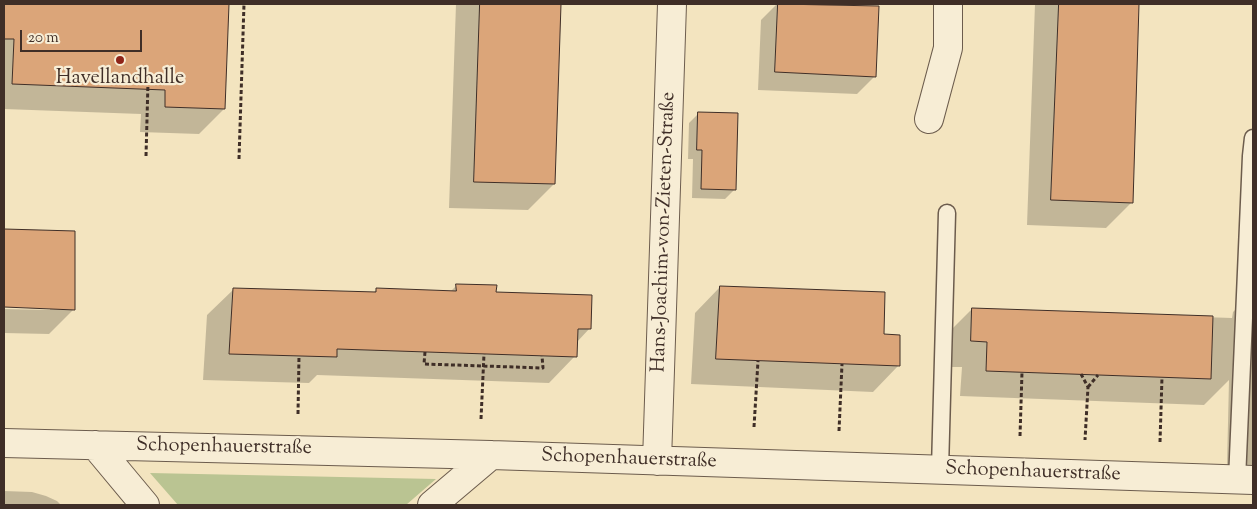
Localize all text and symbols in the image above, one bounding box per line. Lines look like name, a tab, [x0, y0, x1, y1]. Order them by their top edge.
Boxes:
scale bar	[22, 20, 145, 52]
text: 20 m	[28, 28, 59, 49]
marker: Havellandhalle	[114, 54, 126, 66]
place label: Havellandhalle	[56, 68, 184, 92]
street label: Hans-Joachim-von-Zieten-Straße	[648, 91, 682, 373]
street label: Schopenhauerstraße	[136, 434, 312, 462]
street label: Schopenhauerstraße	[541, 445, 717, 475]
street label: Schopenhauerstraße	[945, 458, 1121, 488]

